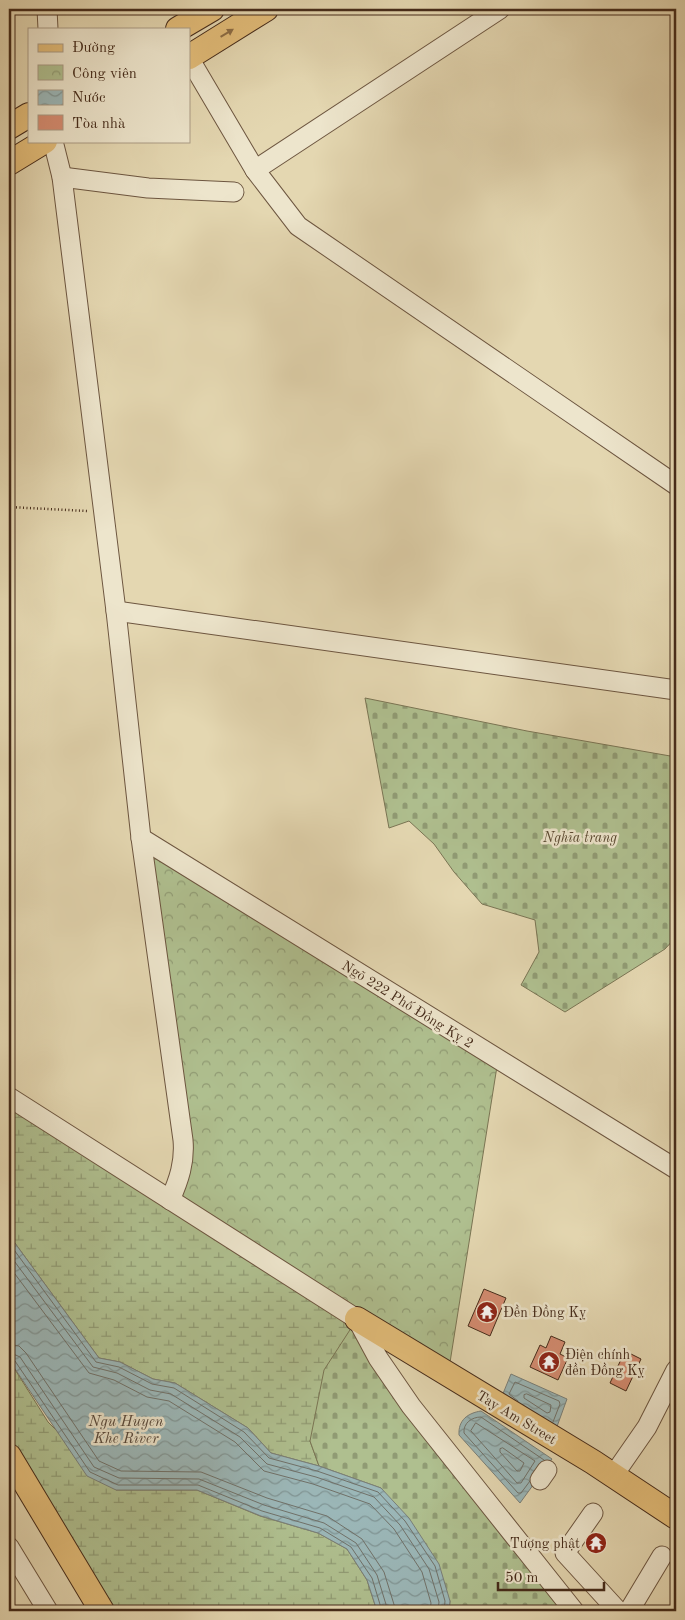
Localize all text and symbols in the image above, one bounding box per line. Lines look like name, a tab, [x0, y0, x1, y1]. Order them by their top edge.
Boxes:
legend	[28, 28, 190, 142]
one-way arrow	[221, 28, 234, 38]
text: Đường	[72, 41, 115, 56]
text: Công viên	[72, 67, 137, 82]
text: Nước	[72, 91, 106, 106]
text: Tòa nhà	[72, 117, 126, 132]
park label: Nghĩa trang	[542, 831, 617, 846]
street label: Ngõ 222 Phố Đồng Kỵ 2	[339, 957, 477, 1051]
temple icon: Đền Đồng Kỵ	[475, 1300, 499, 1324]
place label: Đền Đồng Kỵ	[503, 1304, 587, 1320]
place label: Điện chính đền Đồng Kỵ	[565, 1348, 646, 1378]
temple icon: Điện chính đền Đồng Kỵ	[537, 1350, 561, 1374]
street label: Tay Am Street	[474, 1389, 559, 1447]
water label: Ngu Huyen Khe River	[88, 1415, 164, 1447]
temple icon: Tượng phật	[584, 1531, 608, 1555]
place label: Tượng phật	[510, 1537, 580, 1551]
scale bar	[498, 1560, 604, 1592]
text: 50 m	[505, 1571, 539, 1586]

